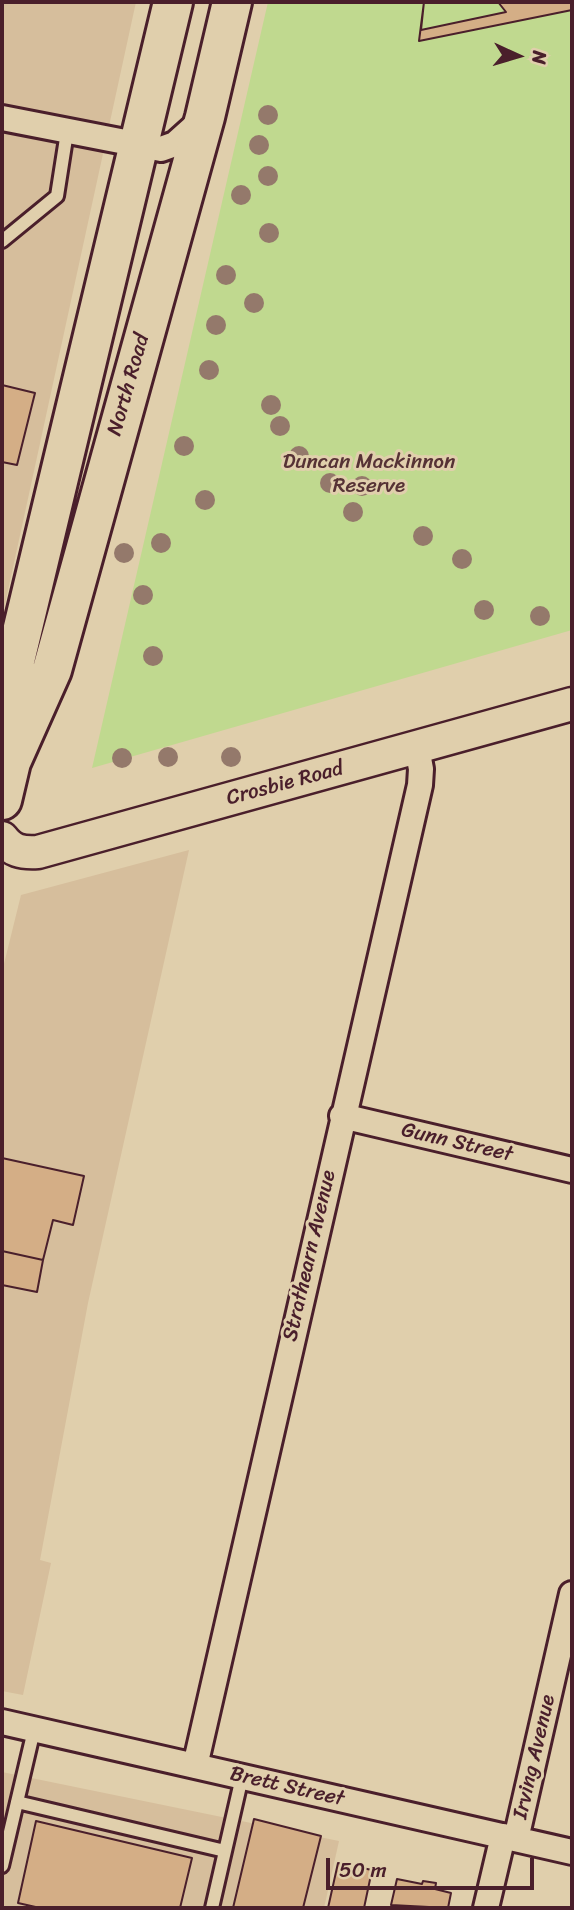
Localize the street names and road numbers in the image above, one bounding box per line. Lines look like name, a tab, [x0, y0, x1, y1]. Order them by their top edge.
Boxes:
street label: North Road	[102, 331, 156, 439]
street label: Crosbie Road	[224, 756, 346, 812]
street label: Gunn Street	[399, 1118, 515, 1168]
street label: Strathearn Avenue	[278, 1168, 342, 1344]
street label: Irving Avenue	[508, 1692, 562, 1822]
street label: Brett Street	[227, 1762, 347, 1812]

